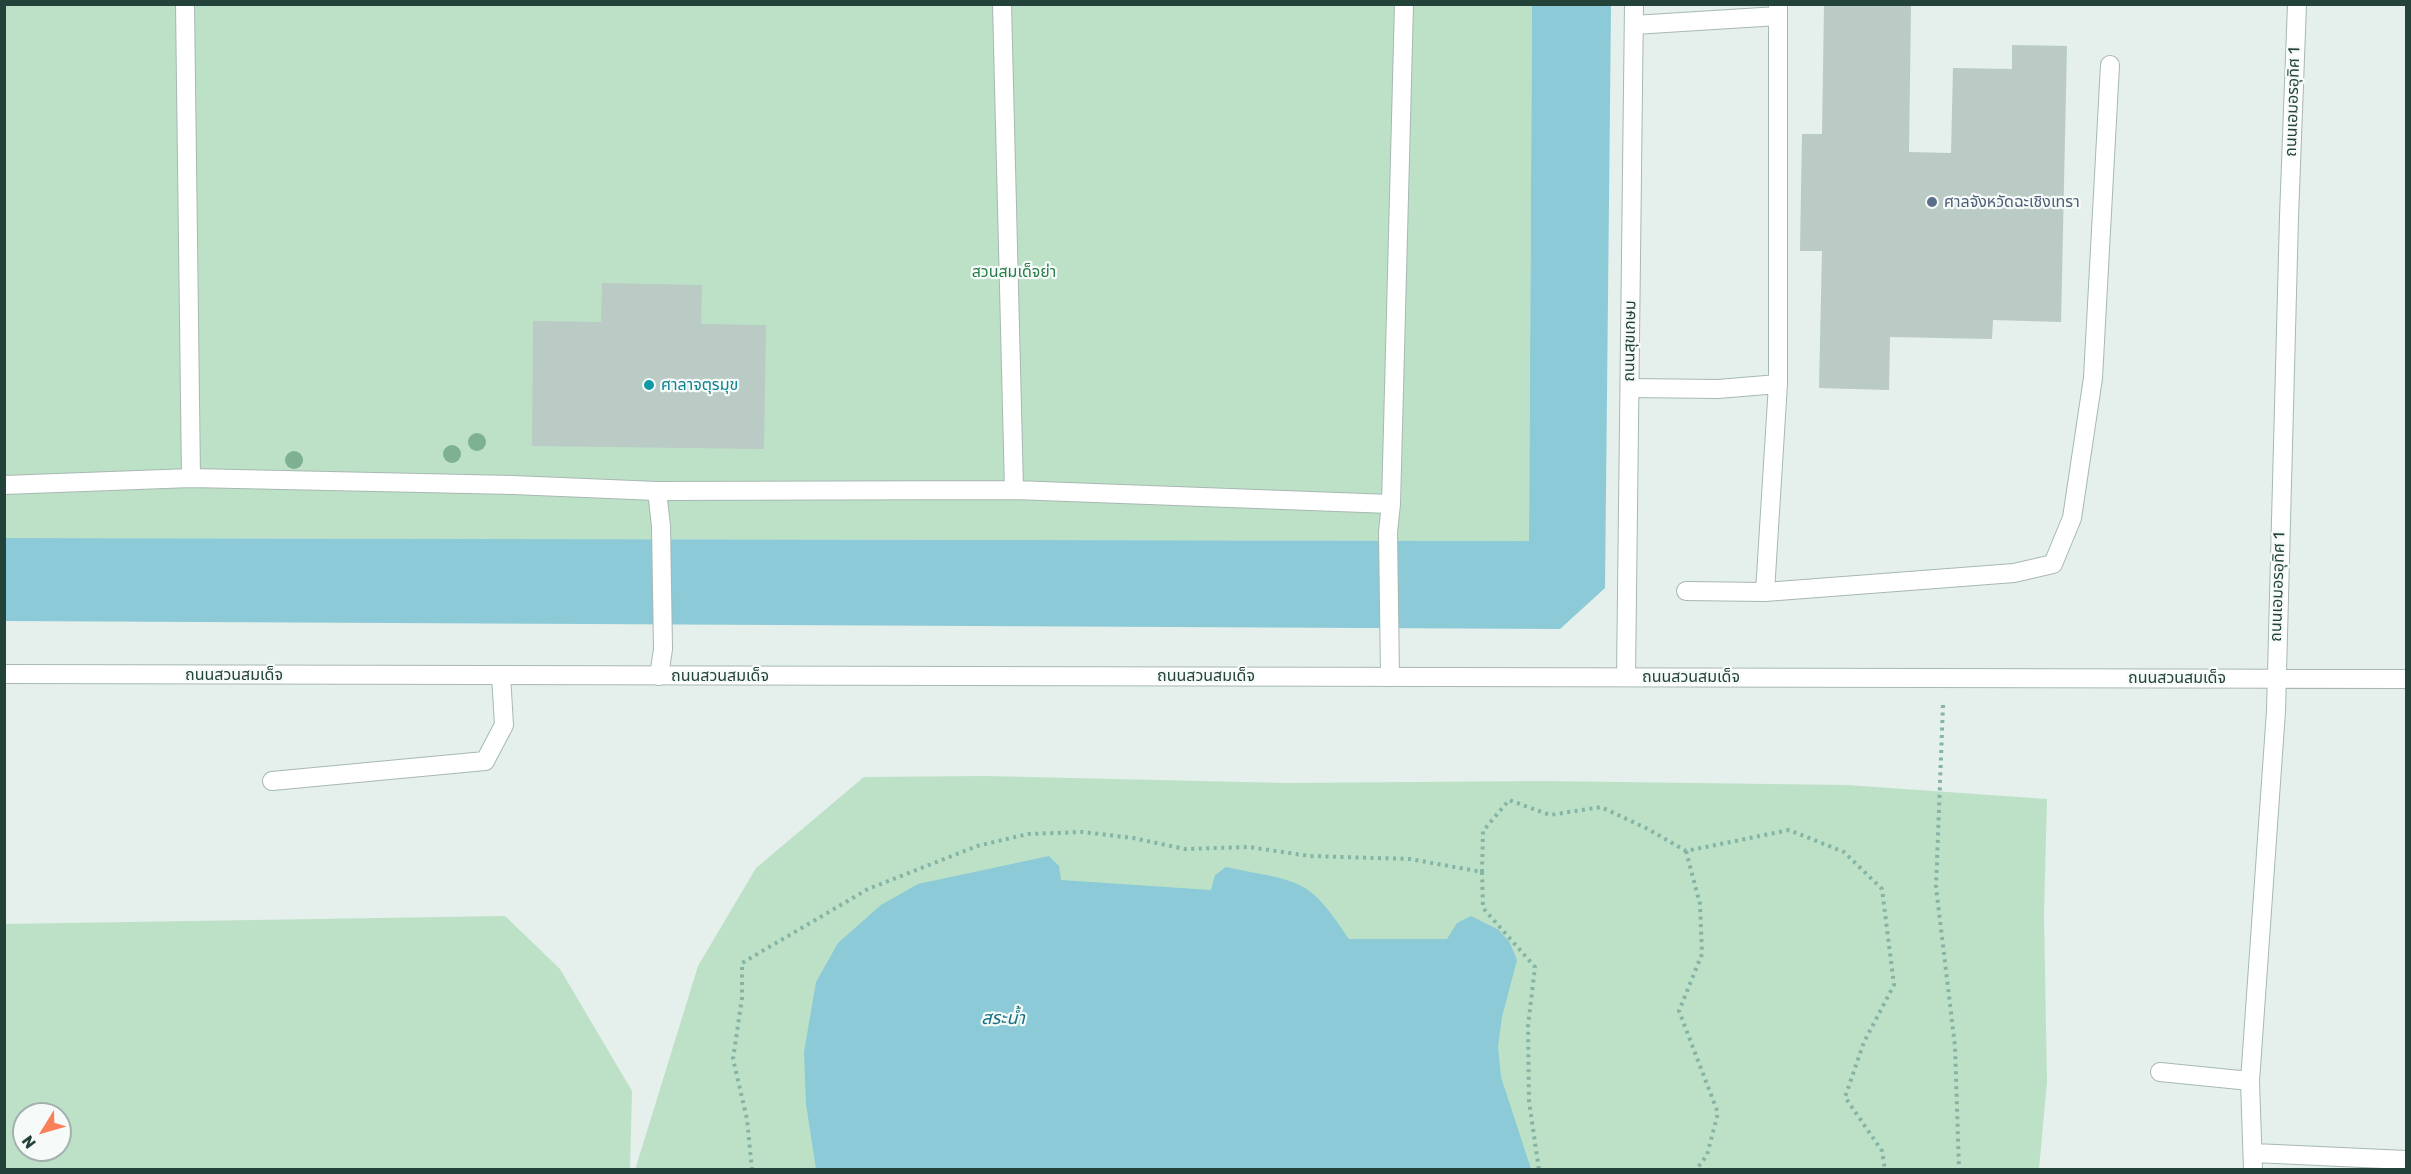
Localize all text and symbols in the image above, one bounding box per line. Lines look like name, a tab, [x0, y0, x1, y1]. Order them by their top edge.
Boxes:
street label: ถนนเอมอรอุทิศ 1	[2281, 47, 2305, 157]
place label: ศาลจังหวัดฉะเชิงเทรา	[1944, 192, 2080, 212]
marker: ศาลจังหวัดฉะเชิงเทรา	[1925, 195, 1939, 209]
park label: สวนสมเด็จย่า	[972, 262, 1056, 282]
street label: ถนนสุขเกษม	[1620, 300, 1640, 382]
place label: ศาลาจตุรมุข	[661, 375, 738, 395]
marker: ศาลาจตุรมุข	[642, 378, 656, 392]
street label: ถนนเอมอรอุทิศ 1	[2266, 532, 2290, 642]
street label: ถนนสวนสมเด็จ	[185, 665, 283, 685]
street label: ถนนสวนสมเด็จ	[671, 666, 769, 686]
street label: ถนนสวนสมเด็จ	[1157, 666, 1255, 686]
street label: ถนนสวนสมเด็จ	[1642, 667, 1740, 687]
street label: ถนนสวนสมเด็จ	[2128, 668, 2226, 688]
water label: สระน้ำ	[981, 1008, 1025, 1030]
north arrow	[12, 1102, 72, 1162]
text: N	[18, 1132, 40, 1152]

